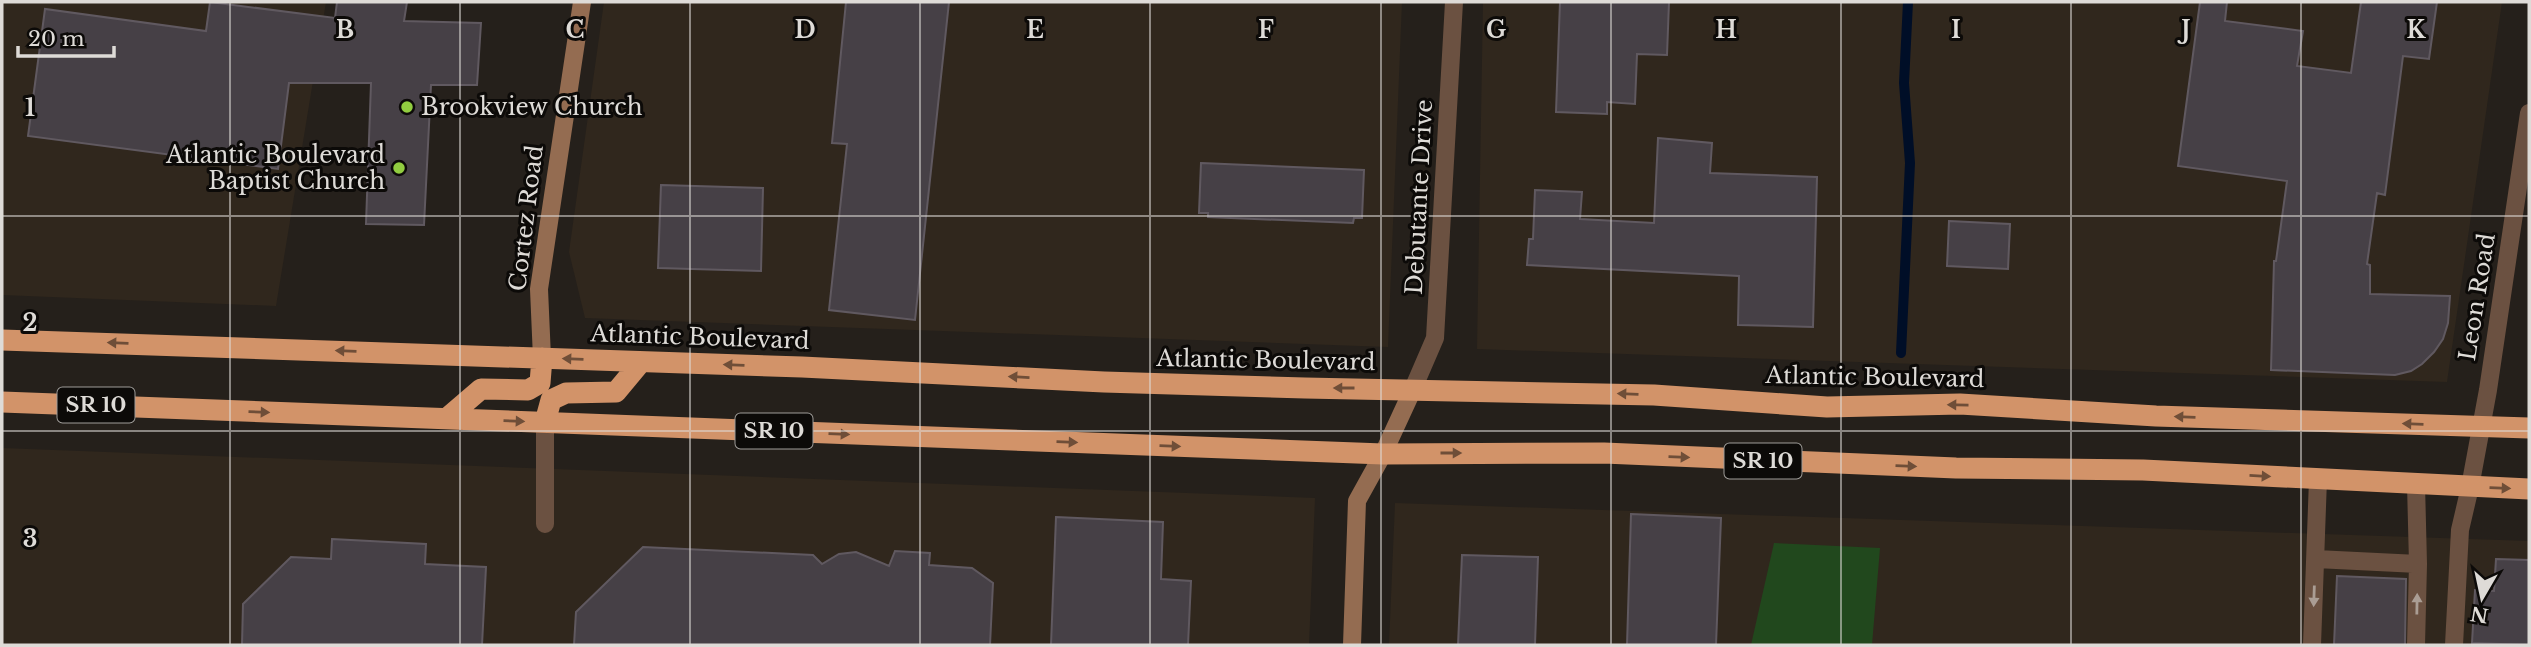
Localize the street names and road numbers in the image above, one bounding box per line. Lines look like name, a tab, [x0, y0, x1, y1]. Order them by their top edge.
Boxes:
street label: Debutante Drive	[1400, 99, 1438, 295]
street label: Cortez Road	[503, 143, 549, 293]
street label: Leon Road	[2453, 231, 2501, 363]
street label: Atlantic Boulevard	[589, 319, 810, 355]
street label: Atlantic Boulevard	[1155, 344, 1376, 376]
street label: Atlantic Boulevard	[1764, 361, 1985, 393]
road number: SR 10	[57, 388, 134, 422]
road number: SR 10	[736, 414, 812, 448]
road number: SR 10	[1724, 444, 1802, 478]

